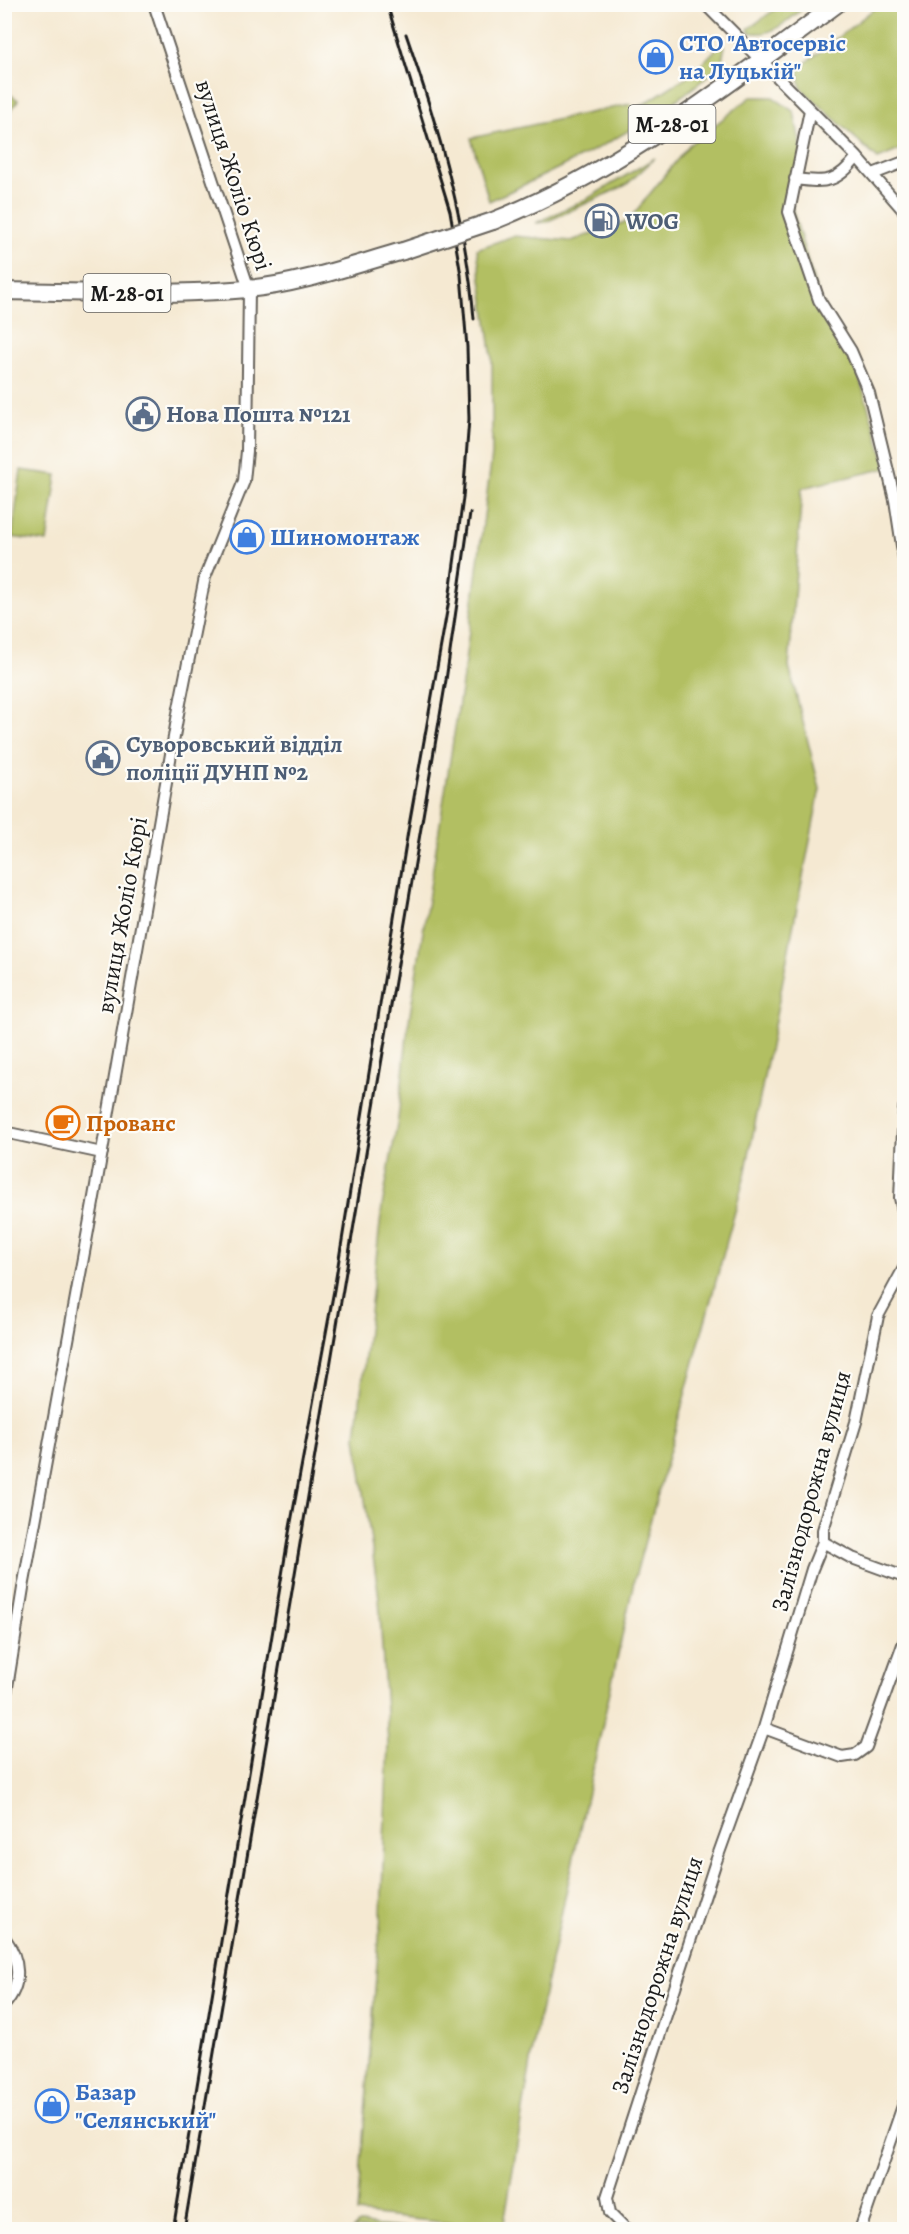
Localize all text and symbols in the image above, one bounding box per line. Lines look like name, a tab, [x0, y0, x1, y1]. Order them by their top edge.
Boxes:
place label: СТО "Автосервіс на Луцькій"	[679, 27, 846, 87]
shop icon: СТО "Автосервіс на Луцькій"	[638, 39, 674, 75]
street label: вулиця Жоліо Кюрі	[188, 75, 280, 275]
road number: М-28-01	[628, 105, 716, 143]
fuel station icon: WOG	[584, 203, 620, 239]
place label: WOG	[624, 205, 679, 237]
road number: М-28-01	[84, 274, 170, 312]
public building icon: Нова Пошта №121	[125, 396, 161, 432]
place label: Нова Пошта №121	[166, 398, 351, 430]
shop icon: Шиномонтаж	[229, 519, 265, 555]
place label: Шиномонтаж	[270, 521, 420, 553]
place label: Суворовський відділ поліції ДУНП №2	[126, 728, 343, 788]
public building icon: Суворовський відділ поліції ДУНП №2	[85, 740, 121, 776]
street label: вулиця Жоліо Кюрі	[89, 814, 155, 1016]
cafe icon: Прованс	[45, 1105, 81, 1141]
place label: Прованс	[86, 1107, 176, 1139]
street label: Залізнодорожна вулиця	[763, 1367, 859, 1615]
street label: Залізнодорожна вулиця	[603, 1852, 711, 2098]
place label: Базар "Селянський"	[75, 2076, 216, 2136]
shop icon: Базар "Селянський"	[34, 2088, 70, 2124]

